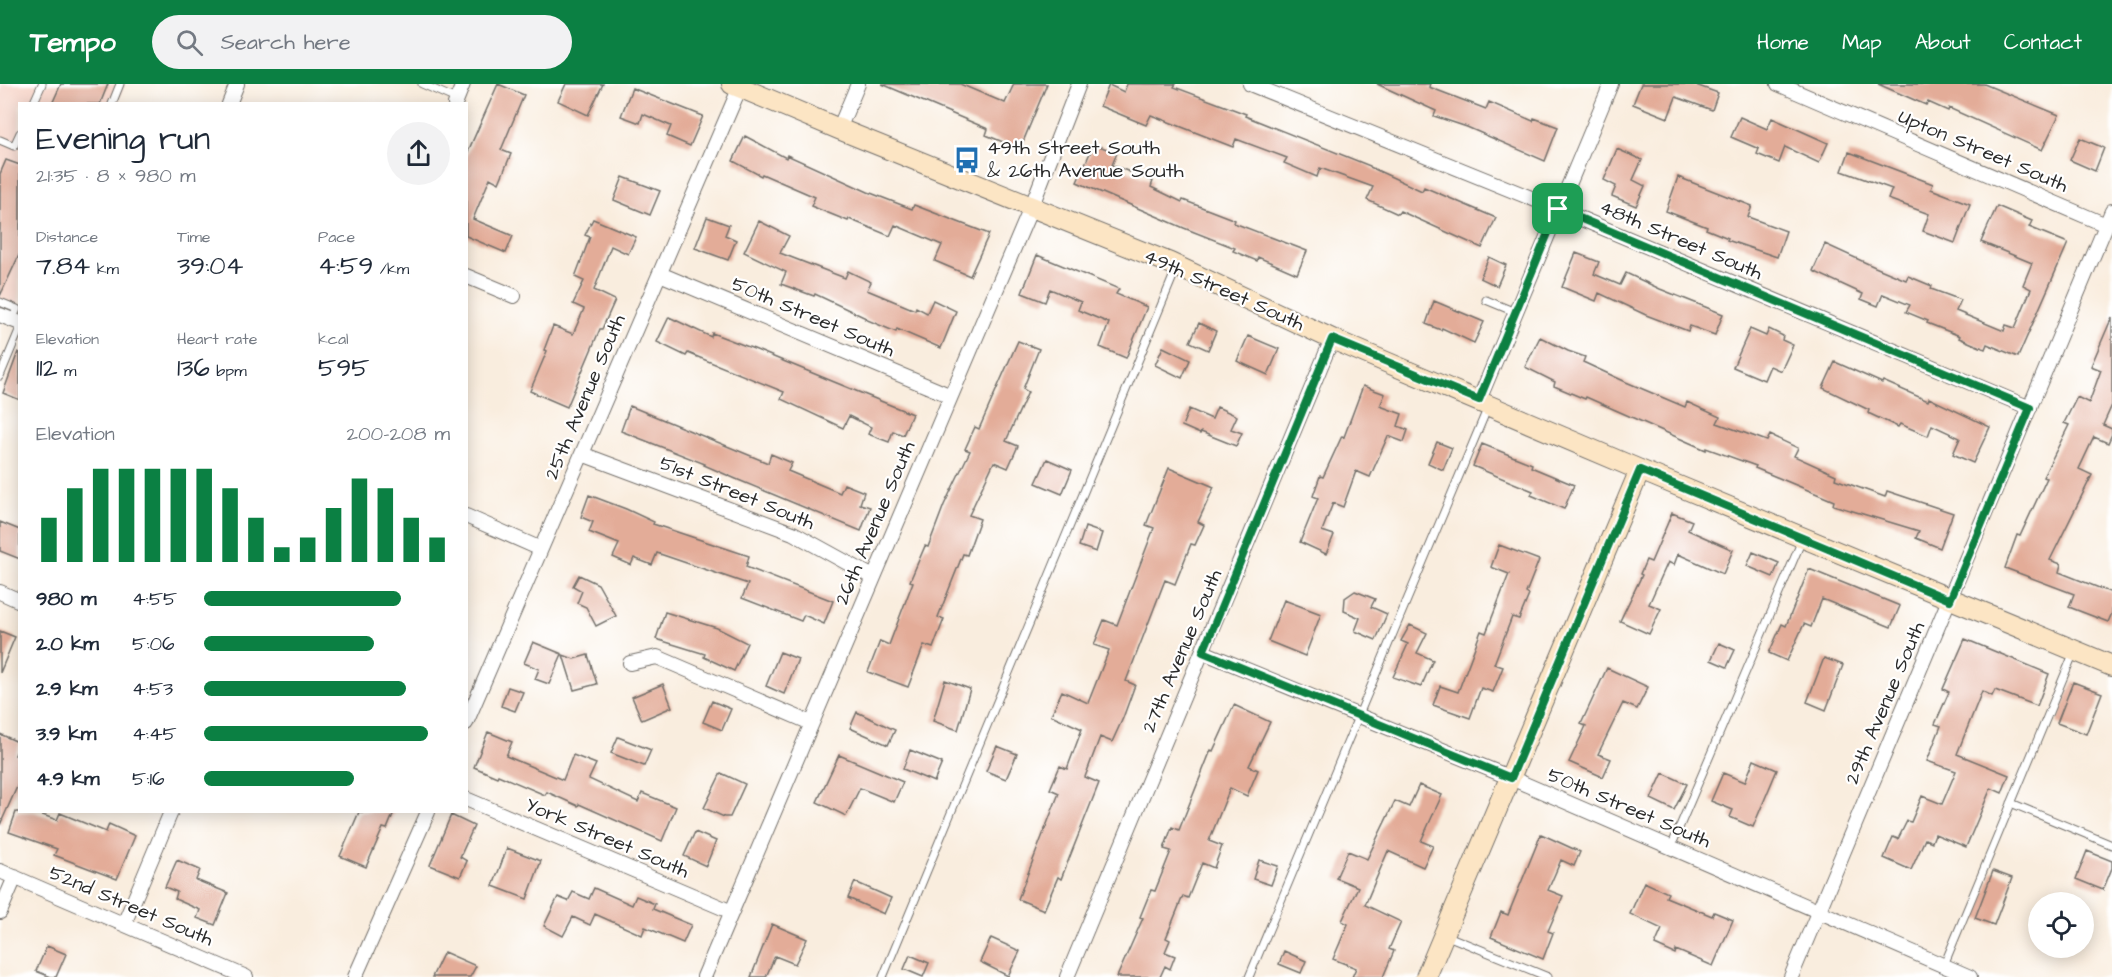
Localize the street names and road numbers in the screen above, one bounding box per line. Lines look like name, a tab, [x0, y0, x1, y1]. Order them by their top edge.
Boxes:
street label: Upton Street South	[1894, 103, 2072, 199]
street label: 48th Street South	[1595, 193, 1767, 287]
street label: 49th Street South	[1139, 242, 1309, 338]
street label: 50th Street South	[727, 270, 899, 364]
street label: 25th Avenue South	[538, 310, 632, 484]
street label: 26th Avenue South	[828, 437, 922, 609]
street label: 51st Street South	[655, 449, 819, 537]
street label: 27th Avenue South	[1135, 565, 1229, 737]
street label: 29th Avenue South	[1838, 617, 1932, 789]
street label: 50th Street South	[1543, 761, 1715, 855]
street label: York Street South	[521, 791, 693, 885]
street label: 52nd Street South	[45, 859, 217, 953]

